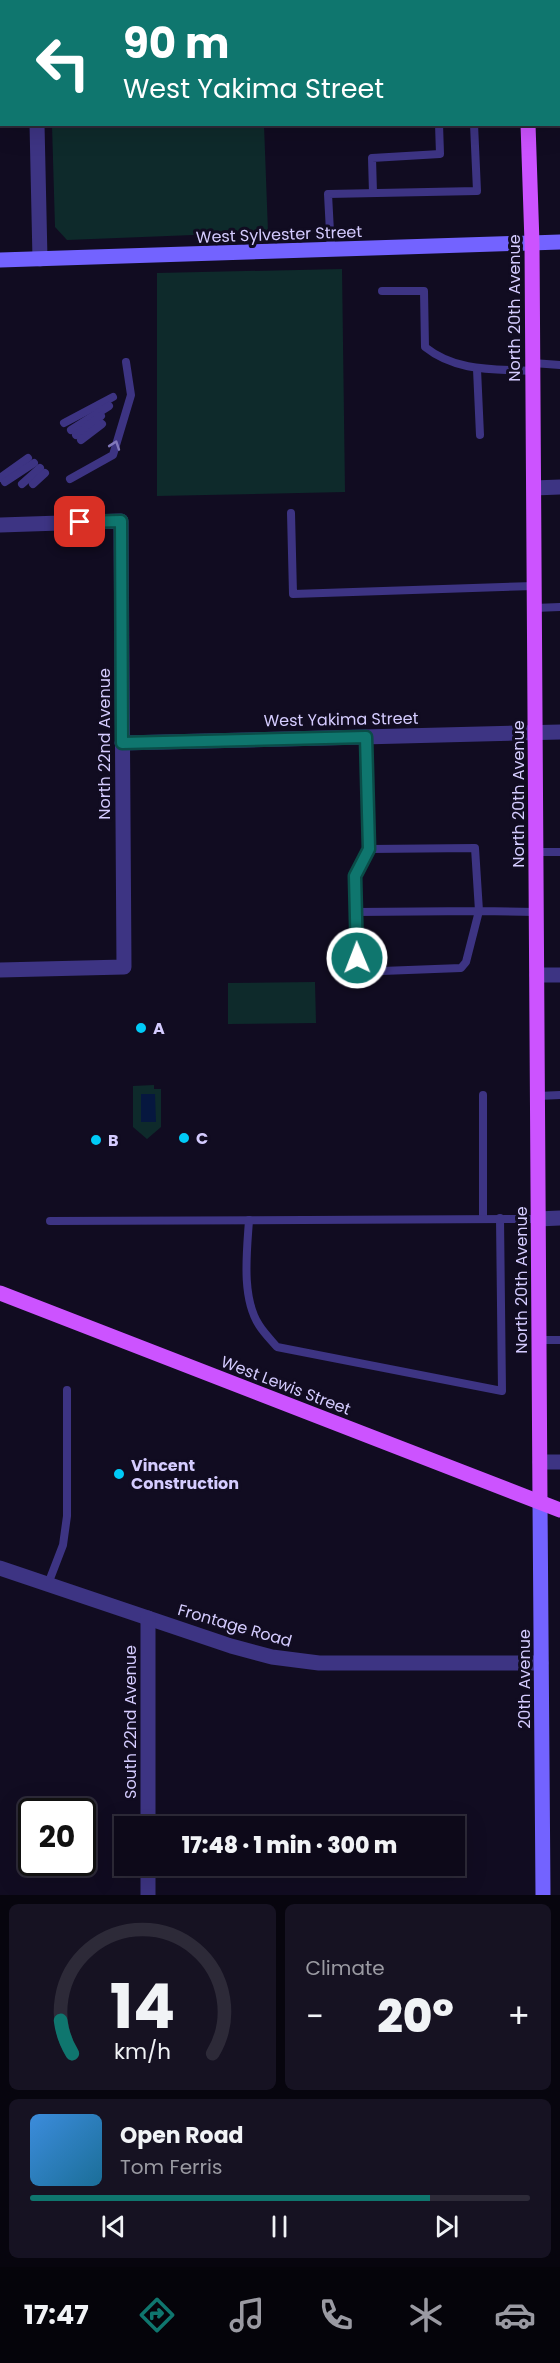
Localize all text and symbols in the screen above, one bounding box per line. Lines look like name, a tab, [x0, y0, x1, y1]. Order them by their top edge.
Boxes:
text: 90 m	[123, 14, 230, 73]
icon: left	[24, 24, 102, 102]
text: West Yakima Street	[123, 70, 384, 107]
street label: West Sylvester Street	[195, 220, 363, 249]
street label: North 20th Avenue	[503, 234, 526, 382]
one-way arrow	[108, 440, 121, 451]
pin	[54, 496, 105, 547]
icon: arrive	[63, 505, 96, 538]
street label: North 22nd Avenue	[93, 668, 116, 820]
street label: West Yakima Street	[263, 707, 419, 732]
street label: North 20th Avenue	[507, 720, 530, 868]
position arrow	[325, 926, 389, 990]
place label: A	[153, 1017, 165, 1040]
marker: A	[134, 1021, 148, 1035]
place label: C	[196, 1127, 208, 1150]
place label: B	[108, 1129, 119, 1152]
marker: C	[177, 1131, 191, 1145]
marker: B	[89, 1133, 103, 1147]
street label: North 20th Avenue	[510, 1206, 533, 1354]
street label: West Lewis Street	[218, 1350, 354, 1421]
place label: Vincent Construction	[131, 1454, 239, 1495]
marker: Vincent Construction	[112, 1467, 126, 1481]
street label: Frontage Road	[175, 1598, 295, 1653]
street label: 20th Avenue	[513, 1629, 536, 1729]
street label: South 22nd Avenue	[119, 1645, 142, 1799]
speed limit sign: 20	[18, 1798, 96, 1876]
text: 17:48 · 1 min · 300 m	[182, 1830, 397, 1861]
text: Climate	[306, 1954, 385, 1982]
text: 14	[109, 1962, 175, 2050]
text: 20°	[377, 1985, 454, 2048]
text: −	[306, 1993, 324, 2040]
text: +	[507, 1993, 530, 2040]
text: km/h	[114, 2036, 171, 2067]
text: Open Road	[120, 2120, 244, 2151]
text: Tom Ferris	[120, 2153, 222, 2181]
icon: previous	[97, 2210, 130, 2243]
icon: pause	[263, 2210, 296, 2243]
icon: next	[430, 2210, 463, 2243]
icon: directions	[136, 2294, 178, 2336]
icon: music	[226, 2294, 268, 2336]
icon: phone	[315, 2294, 357, 2336]
icon: climate	[405, 2294, 447, 2336]
icon: car	[494, 2294, 536, 2336]
text: 17:47	[24, 2296, 89, 2333]

